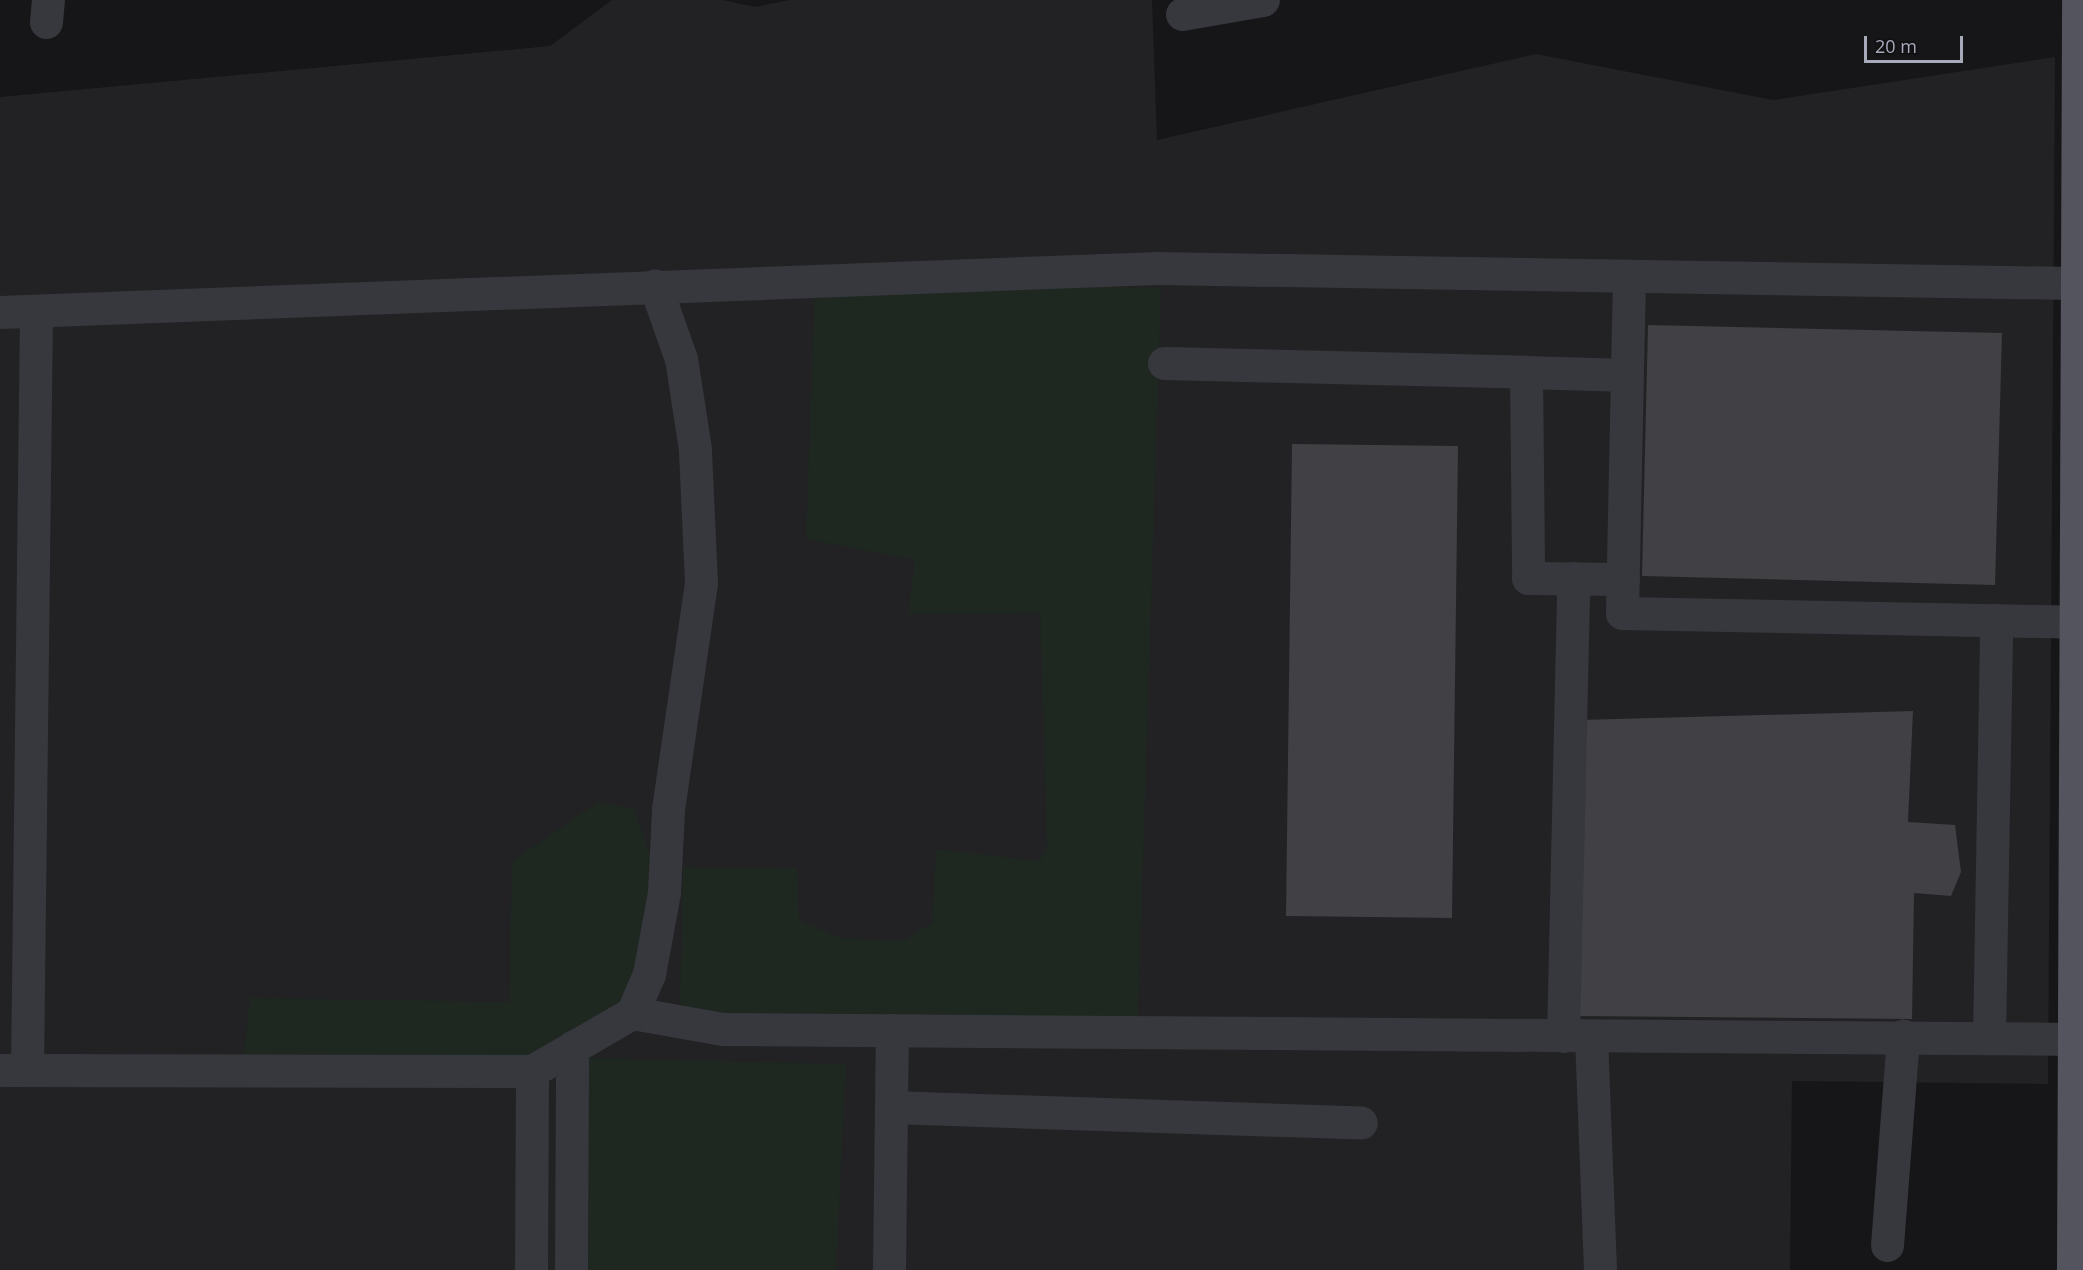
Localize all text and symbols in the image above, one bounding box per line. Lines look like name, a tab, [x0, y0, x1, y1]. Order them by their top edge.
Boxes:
scale bar	[1867, 24, 1966, 62]
text: 20 m	[1875, 34, 1917, 58]

